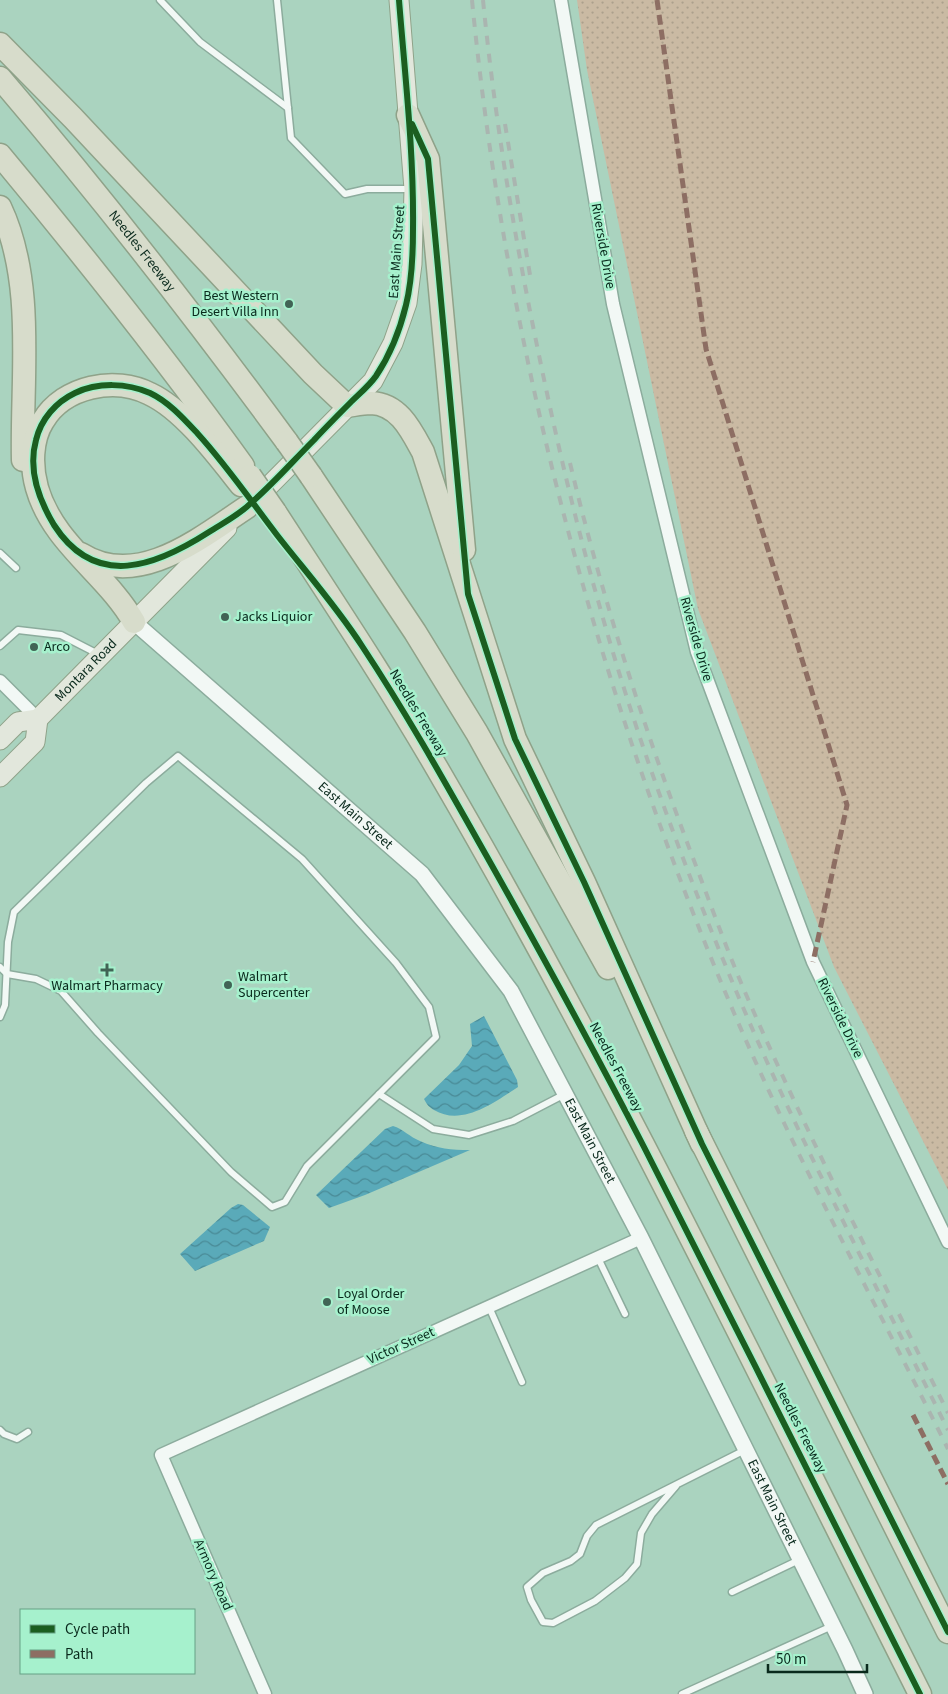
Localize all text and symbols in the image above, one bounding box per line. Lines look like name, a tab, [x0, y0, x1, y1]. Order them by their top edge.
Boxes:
street label: Riverside Drive	[586, 202, 620, 291]
street label: East Main Street	[384, 204, 410, 299]
street label: Needles Freeway	[103, 206, 181, 297]
place label: Best Western Desert Villa Inn	[192, 286, 279, 322]
marker: Best Western Desert Villa Inn	[283, 298, 295, 310]
street label: Riverside Drive	[674, 595, 718, 684]
place label: Jacks Liquior	[235, 607, 312, 627]
marker: Jacks Liquior	[219, 611, 231, 623]
street label: Montara Road	[50, 634, 122, 706]
place label: Arco	[44, 637, 70, 657]
marker: Arco	[28, 641, 40, 653]
street label: Needles Freeway	[384, 666, 452, 761]
street label: East Main Street	[313, 777, 397, 854]
marker: Walmart Pharmacy	[101, 964, 113, 976]
place label: Walmart Supercenter	[238, 967, 310, 1003]
street label: Riverside Drive	[812, 975, 868, 1061]
place label: Walmart Pharmacy	[51, 976, 163, 996]
marker: Walmart Supercenter	[222, 979, 234, 991]
street label: Needles Freeway	[584, 1019, 648, 1116]
street label: East Main Street	[559, 1095, 621, 1187]
place label: Loyal Order of Moose	[337, 1284, 405, 1320]
marker: Loyal Order of Moose	[321, 1296, 333, 1308]
street label: Victor Street	[364, 1322, 438, 1370]
street label: Needles Freeway	[769, 1379, 832, 1477]
street label: East Main Street	[742, 1456, 802, 1549]
street label: Armory Road	[188, 1536, 238, 1614]
legend	[20, 1609, 195, 1674]
text: Cycle path	[65, 1619, 130, 1640]
scale bar	[768, 1642, 867, 1674]
text: Path	[65, 1644, 93, 1665]
text: 50 m	[776, 1649, 806, 1670]

